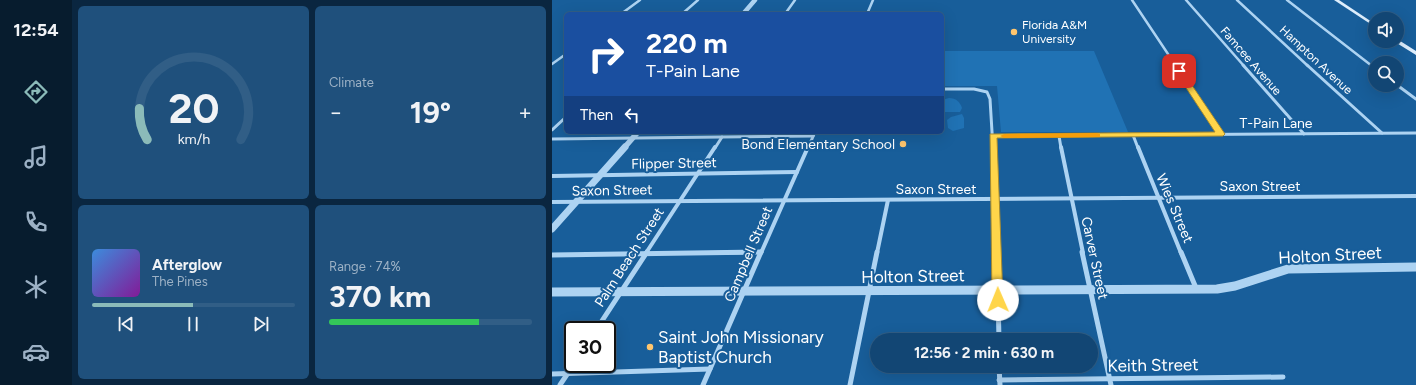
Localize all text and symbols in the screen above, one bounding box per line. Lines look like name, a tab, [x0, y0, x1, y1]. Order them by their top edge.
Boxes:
map controls	[1368, 12, 1404, 92]
button: sound	[1368, 12, 1404, 48]
place label: Florida A&M University	[1022, 18, 1087, 46]
text: 12:54	[13, 19, 59, 41]
street label: Hampton Avenue	[1277, 23, 1356, 98]
street label: Famcee Avenue	[1218, 24, 1285, 98]
text: 220 m	[646, 26, 728, 60]
marker: Florida A&M University	[1009, 27, 1019, 37]
icon: right	[580, 28, 632, 80]
pin	[1162, 54, 1196, 88]
button: search	[1368, 56, 1404, 92]
text: T-Pain Lane	[646, 60, 740, 82]
icon: arrive	[1168, 60, 1190, 82]
text: Climate	[329, 75, 374, 90]
icon: directions	[22, 78, 50, 106]
text: 20	[168, 83, 219, 133]
text: 19°	[410, 94, 451, 131]
text: −	[329, 99, 343, 126]
text: +	[518, 99, 532, 126]
icon: left	[621, 104, 643, 126]
text: Then	[580, 106, 613, 124]
street label: T-Pain Lane	[1239, 115, 1313, 132]
text: km/h	[177, 130, 210, 148]
place label: Bond Elementary School	[741, 136, 895, 153]
marker: Bond Elementary School	[898, 139, 908, 149]
icon: music	[22, 143, 50, 171]
street label: Flipper Street	[631, 154, 717, 173]
street label: Wies Street	[1152, 171, 1197, 245]
street label: Saxon Street	[1220, 178, 1300, 195]
street label: Saxon Street	[571, 181, 653, 200]
street label: Saxon Street	[896, 181, 976, 198]
street label: Palm Beach Street	[591, 204, 668, 310]
street label: Campbell Street	[721, 204, 776, 305]
icon: phone	[22, 208, 50, 236]
street label: Carver Street	[1077, 215, 1112, 301]
street label: Holton Street	[1278, 242, 1382, 268]
text: Afterglow	[152, 256, 222, 274]
text: Range · 74%	[329, 259, 401, 274]
street label: Holton Street	[861, 265, 965, 287]
icon: climate	[22, 273, 50, 301]
text: The Pines	[152, 274, 208, 289]
text: 370 km	[329, 278, 431, 315]
position arrow	[977, 279, 1019, 321]
icon: previous	[115, 313, 137, 335]
icon: pause	[182, 313, 204, 335]
icon: next	[250, 313, 272, 335]
speed limit sign: 30	[564, 321, 616, 373]
place label: Saint John Missionary Baptist Church	[658, 327, 824, 367]
icon: car	[22, 338, 50, 366]
marker: Saint John Missionary Baptist Church	[645, 342, 655, 352]
text: 12:56 · 2 min · 630 m	[914, 344, 1054, 362]
street label: Keith Street	[1107, 354, 1199, 376]

